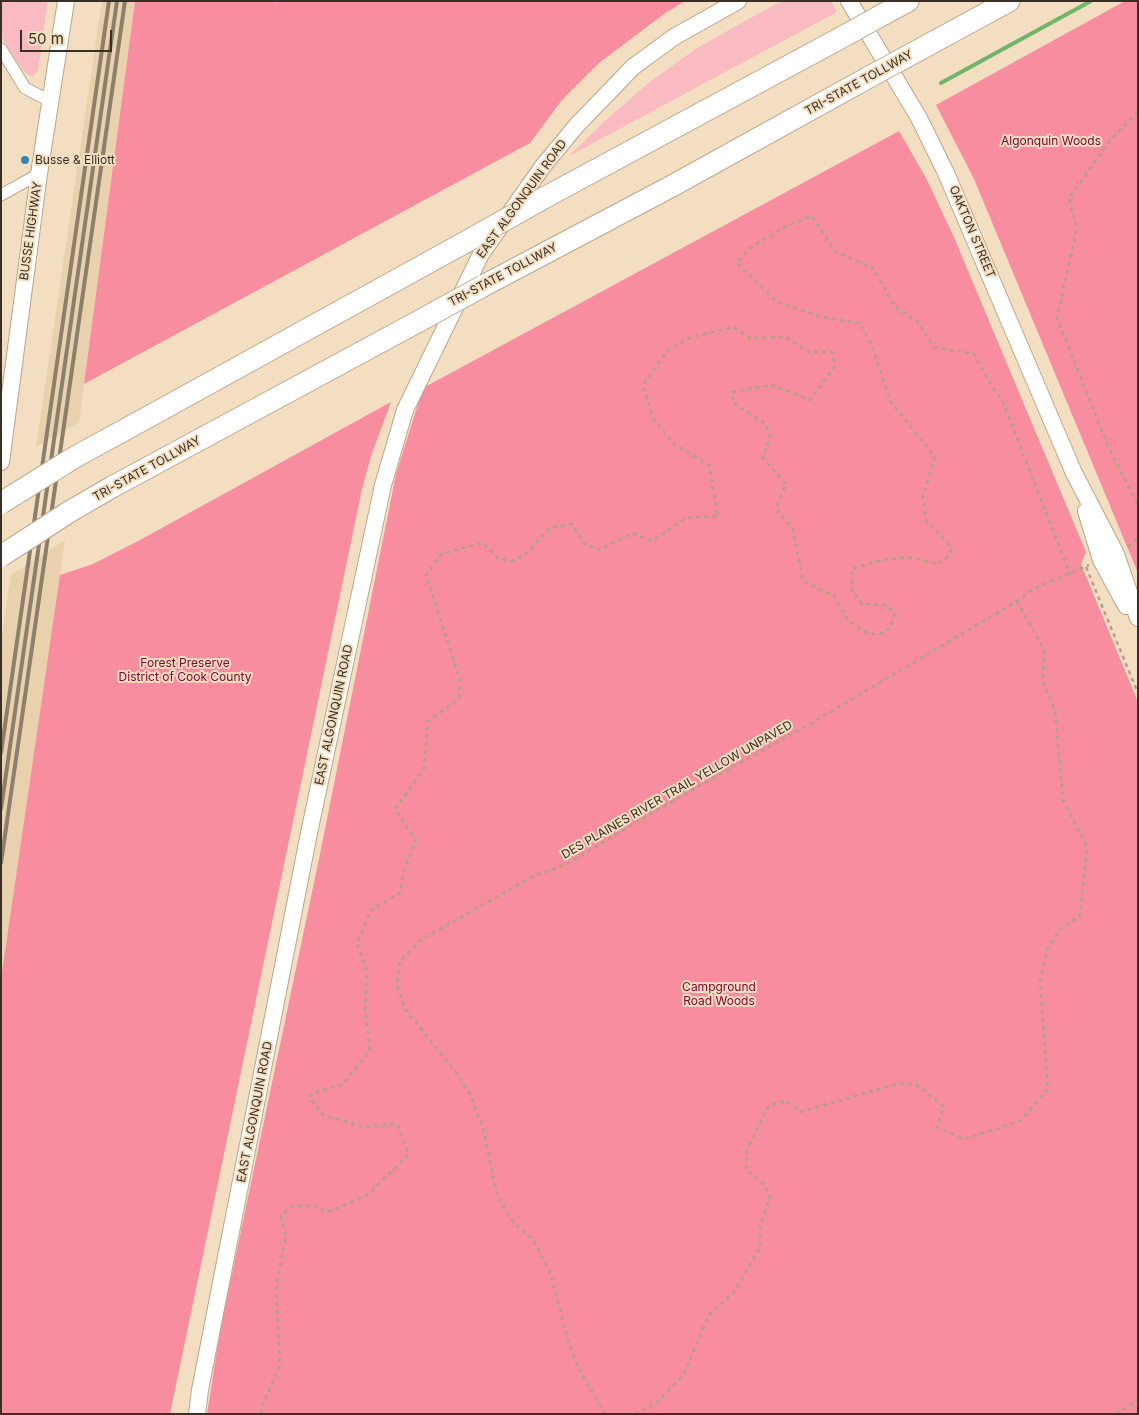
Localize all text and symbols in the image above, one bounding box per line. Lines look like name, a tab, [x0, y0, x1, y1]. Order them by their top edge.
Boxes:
scale bar	[22, 20, 115, 52]
text: 50 m	[28, 29, 64, 48]
street label: TRI-STATE TOLLWAY	[803, 47, 915, 119]
park label: Algonquin Woods	[1001, 134, 1101, 148]
street label: EAST ALGONQUIN ROAD	[474, 137, 570, 261]
place label: Busse & Elliott	[35, 153, 115, 167]
marker: Busse & Elliott	[19, 154, 31, 166]
street label: BUSSE HIGHWAY	[17, 181, 45, 281]
street label: OAKTON STREET	[946, 183, 998, 281]
street label: TRI-STATE TOLLWAY	[446, 240, 560, 310]
street label: TRI-STATE TOLLWAY	[91, 433, 203, 505]
street label: EAST ALGONQUIN ROAD	[312, 643, 356, 787]
park label: Forest Preserve District of Cook County	[119, 656, 251, 684]
street label: DES PLAINES RIVER TRAIL YELLOW UNPAVED	[559, 718, 795, 862]
park label: Campground Road Woods	[682, 980, 756, 1008]
street label: EAST ALGONQUIN ROAD	[234, 1040, 276, 1184]

